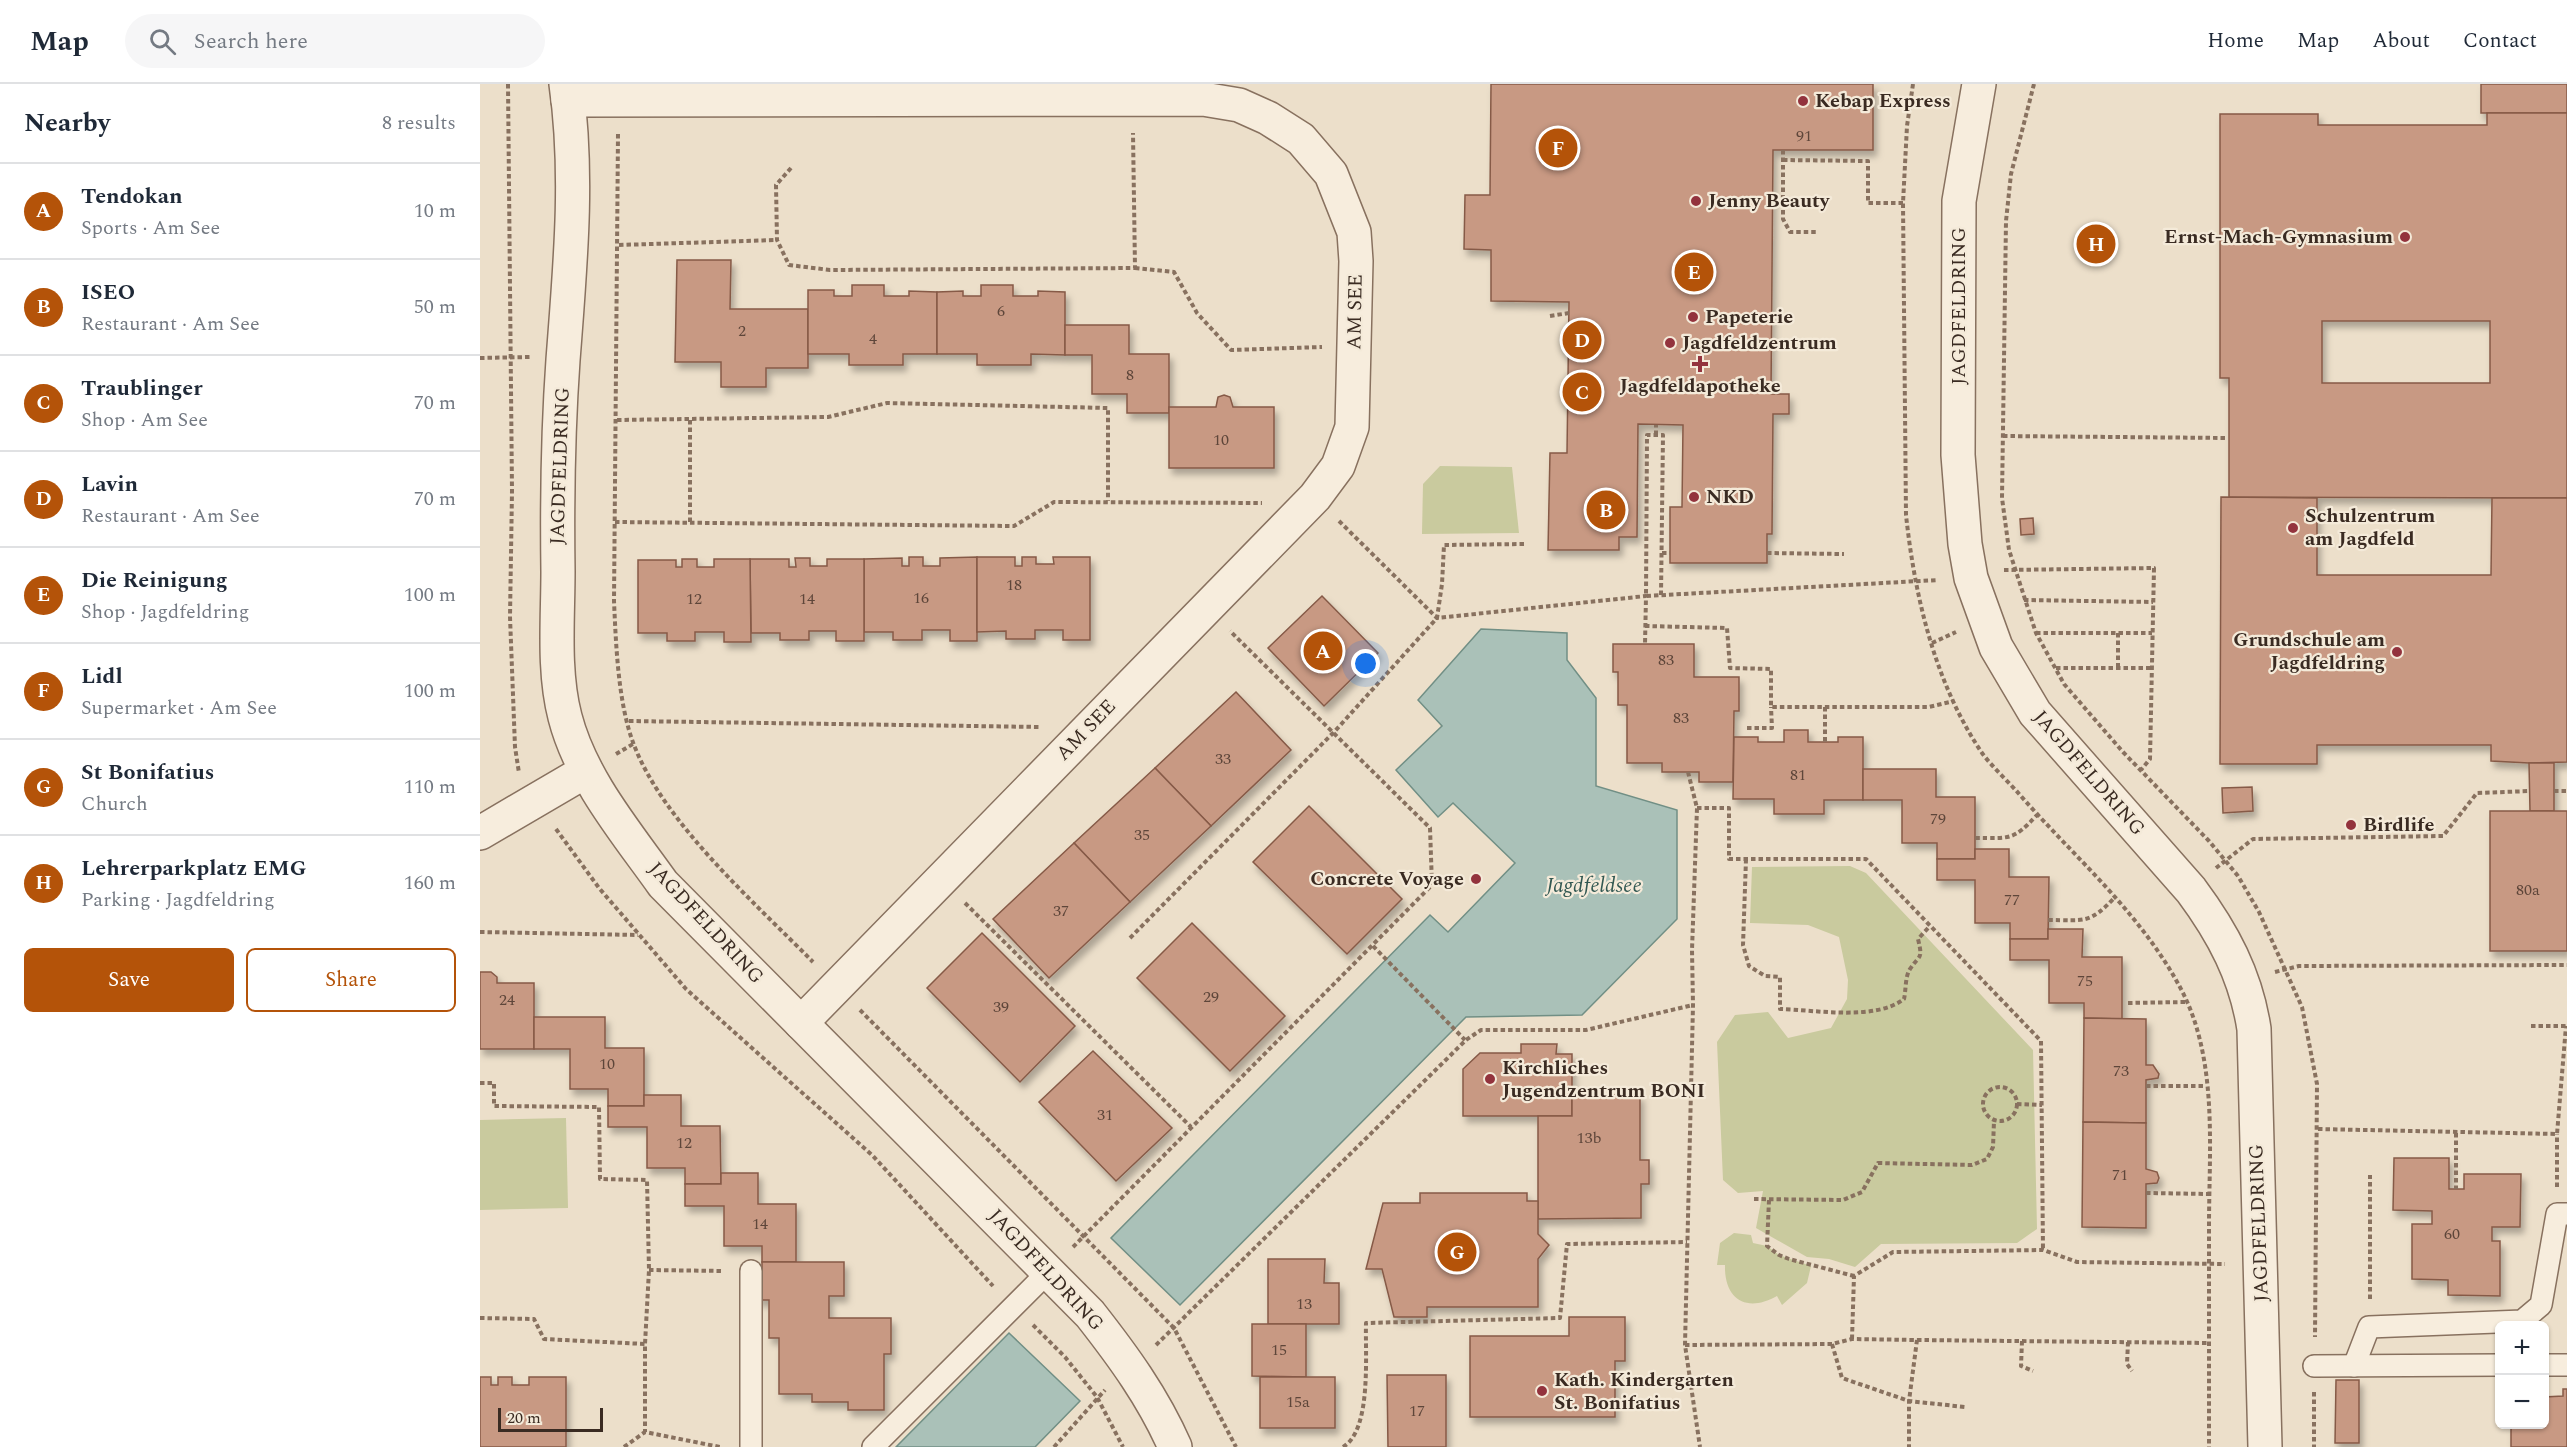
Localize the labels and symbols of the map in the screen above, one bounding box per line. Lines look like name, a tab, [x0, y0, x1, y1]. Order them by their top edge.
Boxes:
place label: Kebap Express	[1815, 86, 1951, 116]
marker: Kebap Express	[1796, 94, 1810, 108]
house number: 91	[1796, 124, 1812, 148]
pin: F	[1538, 126, 1578, 170]
place label: Jenny Beauty	[1708, 186, 1831, 216]
marker: Jenny Beauty	[1689, 194, 1703, 208]
pin: H	[2076, 222, 2116, 266]
place label: Ernst-Mach-Gymnasium	[2164, 222, 2393, 252]
street label: JAGDFELDRING	[1944, 227, 1974, 385]
marker: Ernst-Mach-Gymnasium	[2398, 230, 2412, 244]
pin: E	[1674, 250, 1714, 294]
street label: AM SEE	[1339, 274, 1371, 350]
house number: 6	[997, 299, 1005, 323]
place label: Papeterie	[1705, 302, 1793, 332]
marker: Papeterie	[1686, 310, 1700, 324]
pin: D	[1562, 318, 1602, 362]
house number: 2	[738, 319, 746, 343]
house number: 4	[869, 327, 877, 351]
place label: Jagdfeldzentrum	[1682, 328, 1837, 358]
marker: Jagdfeldzentrum	[1663, 336, 1677, 350]
marker: Jagdfeldapotheke	[1693, 357, 1707, 371]
house number: 8	[1126, 363, 1134, 387]
pin: C	[1562, 370, 1602, 414]
place label: Jagdfeldapotheke	[1619, 371, 1781, 401]
street label: JAGDFELDRING	[542, 387, 578, 545]
house number: 10	[1213, 428, 1229, 452]
place label: NKD	[1706, 482, 1754, 512]
pin: B	[1586, 488, 1626, 532]
marker: NKD	[1687, 490, 1701, 504]
place label: Schulzentrum am Jagdfeld	[2305, 501, 2435, 554]
marker: Schulzentrum am Jagdfeld	[2286, 521, 2300, 535]
house number: 18	[1006, 573, 1022, 597]
house number: 16	[913, 586, 929, 610]
house number: 12	[686, 587, 702, 611]
house number: 14	[799, 587, 815, 611]
place label: Grundschule am Jagdfeldring	[2233, 625, 2385, 678]
pin: A	[1304, 628, 1342, 674]
marker: Grundschule am Jagdfeldring	[2390, 645, 2404, 659]
house number: 83	[1658, 648, 1674, 672]
your location	[1351, 649, 1380, 678]
street label: AM SEE	[1049, 692, 1123, 768]
street label: JAGDFELDRING	[2026, 704, 2152, 842]
house number: 83	[1673, 706, 1689, 730]
house number: 33	[1215, 747, 1231, 771]
house number: 81	[1790, 763, 1806, 787]
house number: 79	[1930, 807, 1946, 831]
place label: Birdlife	[2363, 810, 2434, 840]
marker: Birdlife	[2344, 818, 2358, 832]
house number: 35	[1134, 823, 1150, 847]
street label: JAGDFELDRING	[641, 855, 771, 991]
place label: Concrete Voyage	[1310, 864, 1464, 894]
water label: Jagdfeldsee	[1544, 870, 1642, 902]
marker: Concrete Voyage	[1469, 872, 1483, 886]
house number: 80a	[2516, 878, 2540, 902]
house number: 77	[2004, 888, 2020, 912]
house number: 37	[1053, 899, 1069, 923]
house number: 75	[2077, 969, 2093, 993]
house number: 29	[1203, 985, 1219, 1009]
house number: 24	[499, 988, 515, 1012]
house number: 39	[993, 995, 1009, 1019]
house number: 10	[599, 1052, 615, 1076]
place label: Kirchliches Jugendzentrum BONI	[1502, 1053, 1705, 1106]
house number: 73	[2113, 1059, 2129, 1083]
marker: Kirchliches Jugendzentrum BONI	[1483, 1072, 1497, 1086]
house number: 31	[1097, 1103, 1113, 1127]
house number: 13b	[1577, 1126, 1602, 1150]
house number: 12	[676, 1131, 692, 1155]
street label: JAGDFELDRING	[2241, 1144, 2277, 1302]
house number: 71	[2112, 1163, 2128, 1187]
street label: JAGDFELDRING	[981, 1202, 1111, 1338]
house number: 14	[752, 1212, 768, 1236]
house number: 60	[2444, 1222, 2460, 1246]
pin: G	[1438, 1230, 1476, 1274]
house number: 13	[1296, 1292, 1312, 1316]
house number: 15	[1271, 1338, 1287, 1362]
place label: Kath. Kindergarten St. Bonifatius	[1554, 1365, 1734, 1418]
marker: Kath. Kindergarten St. Bonifatius	[1535, 1384, 1549, 1398]
house number: 15a	[1286, 1390, 1310, 1414]
house number: 17	[1409, 1399, 1425, 1423]
scale bar	[498, 1405, 603, 1432]

